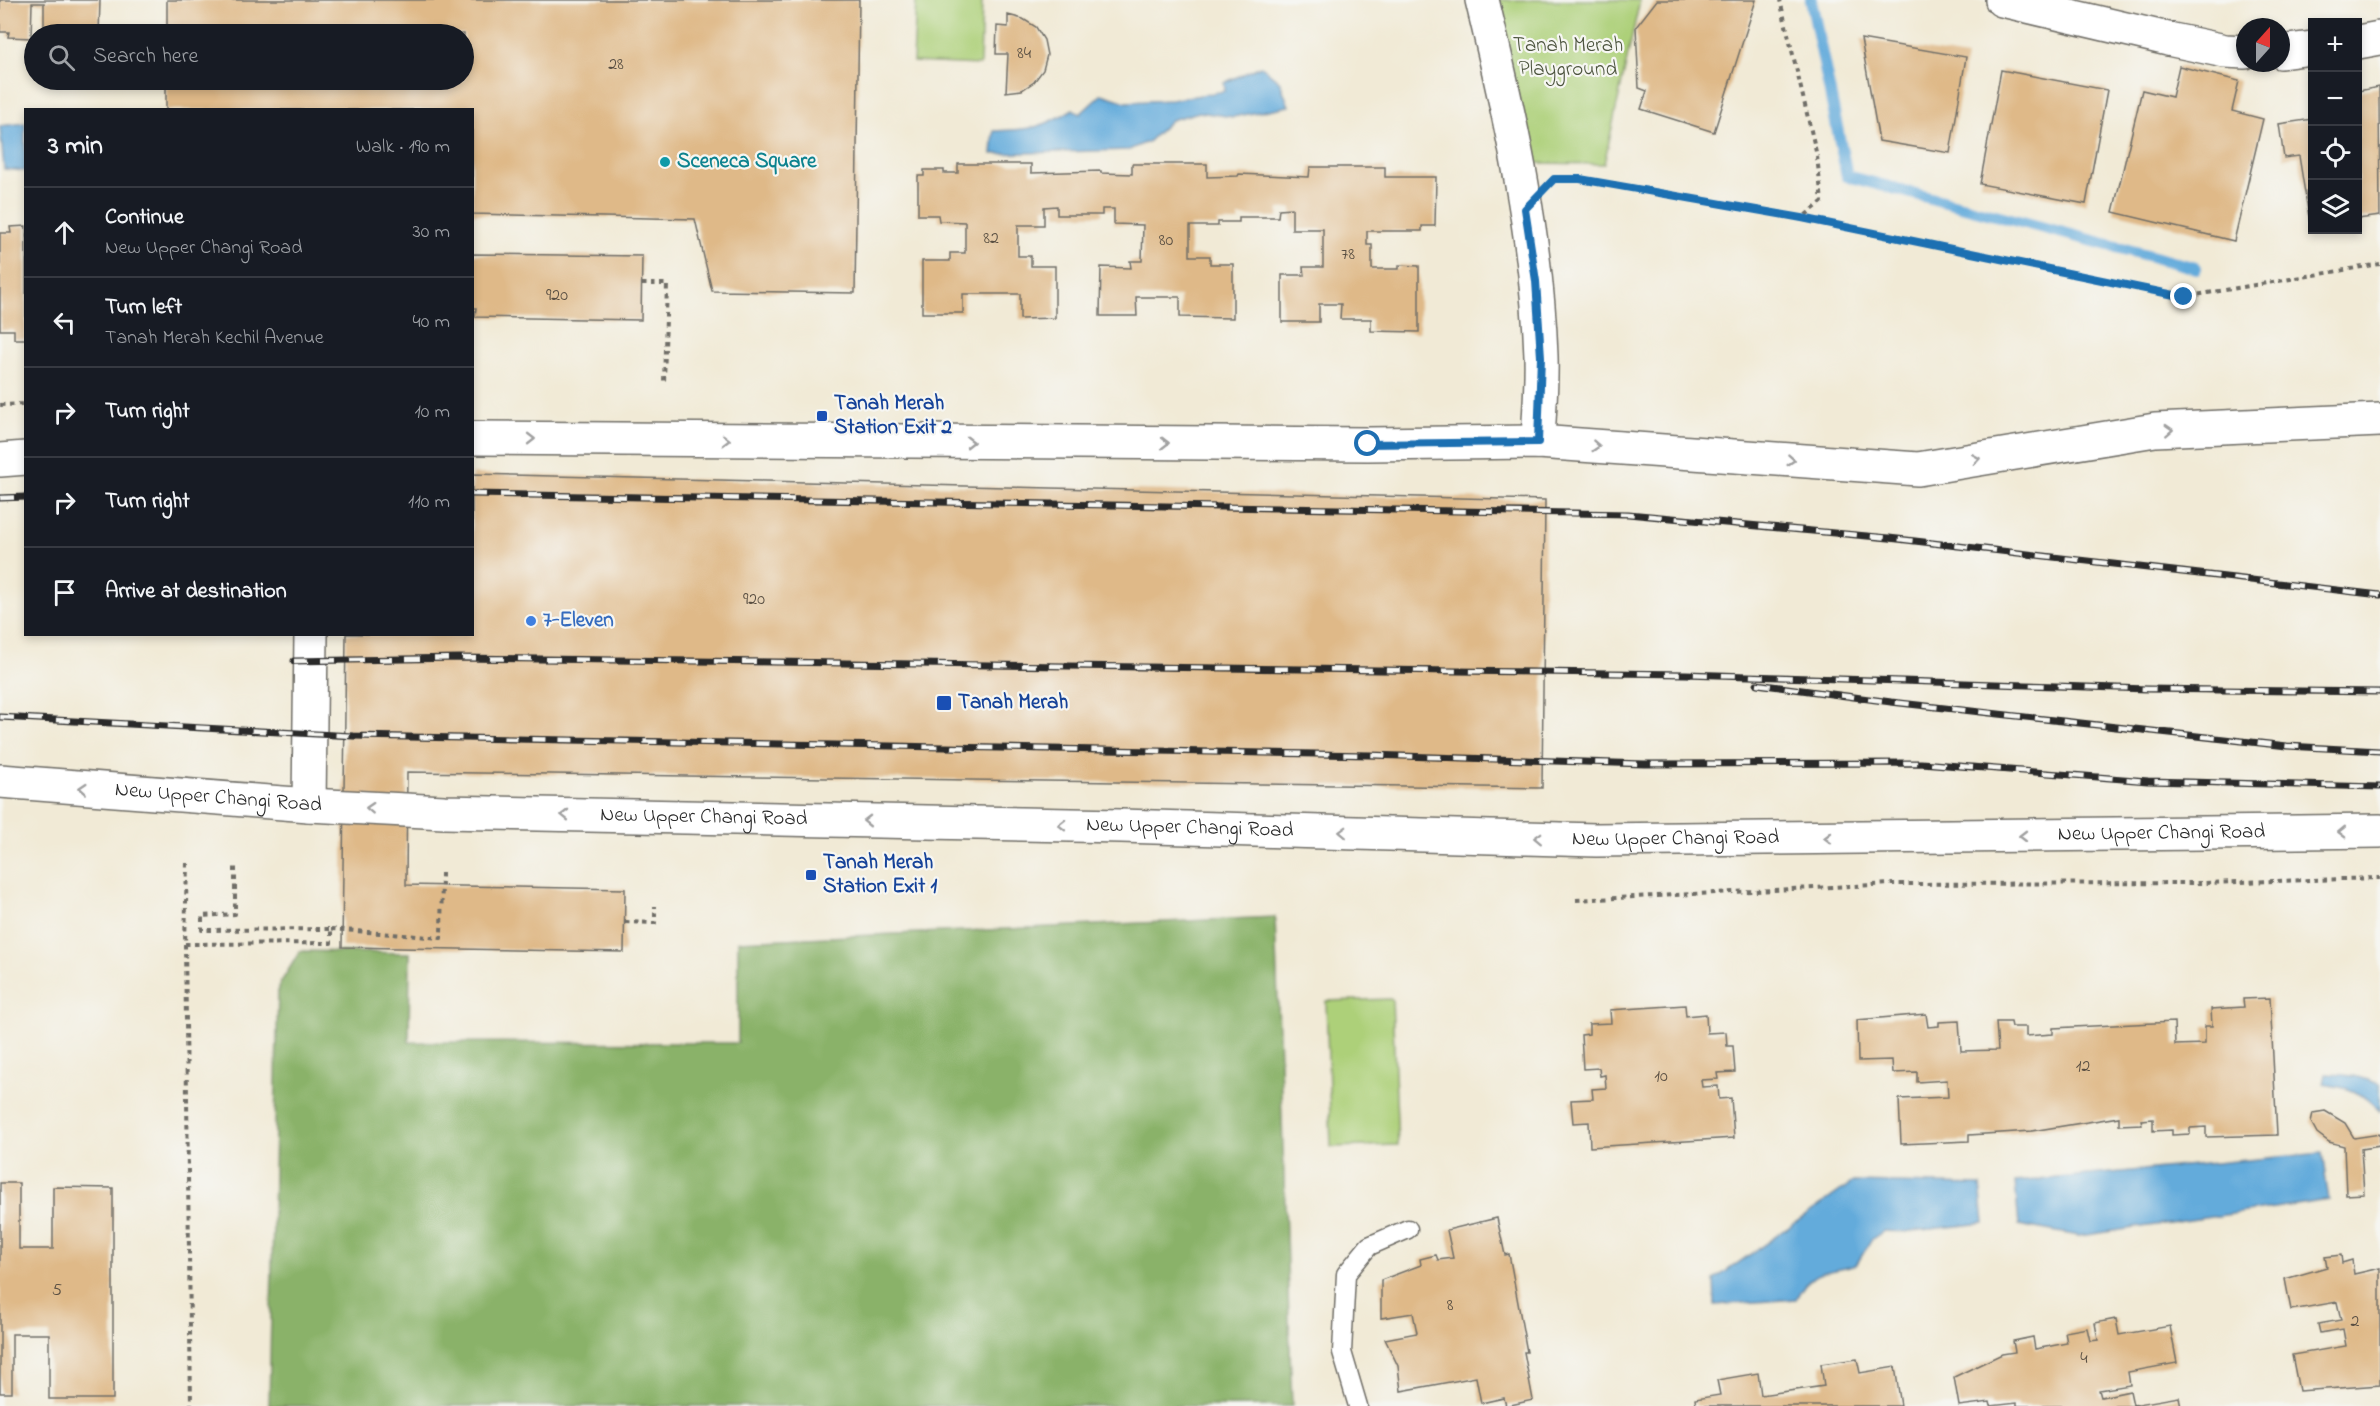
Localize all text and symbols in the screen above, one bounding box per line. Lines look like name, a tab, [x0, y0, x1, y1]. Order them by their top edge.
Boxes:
north arrow	[2236, 18, 2290, 72]
map controls	[2308, 18, 2362, 234]
button: +	[2308, 18, 2362, 72]
search box	[24, 24, 474, 90]
park label: Tanah Merah Playground	[1513, 31, 1623, 87]
icon: search	[45, 41, 78, 74]
text: Search here	[93, 41, 198, 73]
house number: 84	[1017, 41, 1032, 67]
house number: 28	[608, 52, 624, 78]
button: −	[2308, 72, 2362, 126]
button: locate	[2308, 126, 2362, 180]
text: 3 min	[48, 128, 103, 166]
text: Walk · 190 m	[356, 133, 450, 162]
place label: Sceneca Square	[677, 147, 817, 177]
marker: Sceneca Square	[658, 155, 672, 169]
button: layers	[2308, 180, 2362, 234]
text: Continue	[105, 202, 184, 234]
icon: ahead	[48, 216, 81, 249]
text: 30 m	[413, 218, 450, 247]
house number: 82	[983, 226, 999, 252]
house number: 80	[1159, 228, 1173, 254]
text: New Upper Changi Road	[105, 234, 302, 263]
house number: 78	[1341, 242, 1355, 268]
house number: 920	[546, 283, 568, 309]
route end	[2170, 283, 2196, 309]
text: Turn left	[105, 292, 182, 324]
icon: left	[48, 306, 81, 339]
text: 40 m	[413, 308, 450, 337]
text: Tanah Merah Kechil Avenue	[105, 324, 324, 353]
place label: Tanah Merah Station Exit 2	[834, 389, 952, 443]
icon: right	[48, 396, 81, 429]
text: Turn right	[105, 396, 190, 428]
text: 10 m	[414, 398, 450, 427]
marker: Tanah Merah Station Exit 2	[815, 409, 829, 423]
one-way arrow	[2164, 423, 2173, 436]
route start	[1354, 430, 1380, 456]
one-way arrow	[526, 432, 535, 445]
one-way arrow	[721, 434, 730, 446]
one-way arrow	[966, 436, 975, 448]
one-way arrow	[1161, 437, 1170, 449]
one-way arrow	[1592, 440, 1601, 453]
one-way arrow	[1786, 453, 1795, 466]
one-way arrow	[1971, 454, 1981, 466]
icon: right	[48, 486, 81, 519]
text: Turn right	[105, 486, 190, 518]
text: 110 m	[408, 488, 450, 517]
icon: arrive	[48, 576, 81, 609]
text: Arrive at destination	[105, 576, 287, 608]
house number: 920	[743, 587, 765, 613]
place label: 7-Eleven	[543, 606, 614, 636]
marker: 7-Eleven	[524, 614, 538, 628]
place label: Tanah Merah	[958, 688, 1068, 718]
marker: Tanah Merah	[935, 694, 953, 712]
street label: New Upper Changi Road	[114, 775, 323, 821]
one-way arrow	[78, 782, 87, 795]
street label: New Upper Changi Road	[600, 800, 808, 835]
one-way arrow	[366, 802, 375, 815]
one-way arrow	[561, 809, 570, 821]
street label: New Upper Changi Road	[1086, 810, 1294, 846]
one-way arrow	[863, 815, 872, 827]
street label: New Upper Changi Road	[2058, 817, 2266, 850]
one-way arrow	[1058, 818, 1067, 831]
street label: New Upper Changi Road	[1571, 823, 1780, 856]
one-way arrow	[1338, 826, 1347, 838]
one-way arrow	[2337, 826, 2346, 838]
one-way arrow	[2018, 830, 2027, 842]
one-way arrow	[1533, 832, 1542, 844]
one-way arrow	[1823, 832, 1832, 844]
place label: Tanah Merah Station Exit 1	[823, 848, 937, 902]
marker: Tanah Merah Station Exit 1	[804, 868, 818, 882]
house number: 12	[2076, 1054, 2090, 1080]
house number: 10	[1654, 1064, 1668, 1090]
house number: 5	[52, 1278, 62, 1304]
house number: 8	[1447, 1293, 1454, 1319]
house number: 2	[2351, 1309, 2360, 1335]
house number: 4	[2080, 1346, 2088, 1372]

